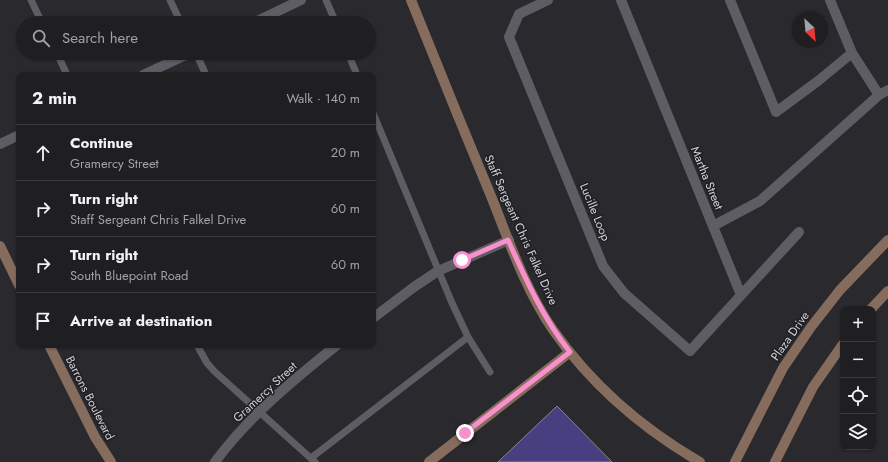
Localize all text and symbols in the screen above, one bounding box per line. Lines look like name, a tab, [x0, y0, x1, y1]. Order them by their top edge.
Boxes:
north arrow	[792, 12, 828, 48]
search box	[16, 16, 376, 60]
icon: search	[30, 27, 52, 49]
text: Search here	[62, 27, 138, 49]
text: 2 min	[32, 86, 77, 110]
text: Walk · 140 m	[286, 89, 360, 108]
text: Continue	[70, 132, 133, 154]
icon: ahead	[32, 142, 54, 164]
text: 20 m	[331, 143, 360, 162]
street label: Martha Street	[686, 144, 728, 212]
street label: Staff Sergeant Chris Falkel Drive	[480, 152, 562, 308]
text: Gramercy Street	[70, 154, 159, 173]
street label: Lucille Loop	[575, 180, 615, 244]
text: Turn right	[70, 188, 138, 210]
icon: right	[32, 198, 54, 220]
text: 60 m	[331, 199, 360, 218]
text: Staff Sergeant Chris Falkel Drive	[70, 210, 246, 229]
text: Turn right	[70, 244, 138, 266]
route start	[453, 251, 471, 269]
icon: right	[32, 254, 54, 276]
text: 60 m	[331, 255, 360, 274]
text: South Bluepoint Road	[70, 266, 188, 285]
map controls	[840, 306, 876, 450]
button: +	[840, 306, 876, 342]
street label: Plaza Drive	[766, 308, 814, 364]
icon: arrive	[32, 310, 54, 332]
text: Arrive at destination	[70, 310, 212, 332]
button: −	[840, 342, 876, 378]
street label: Barrons Boulevard	[61, 353, 119, 443]
street label: Gramercy Street	[229, 357, 301, 427]
button: locate	[840, 378, 876, 414]
button: layers	[840, 414, 876, 450]
route end	[456, 424, 474, 442]

